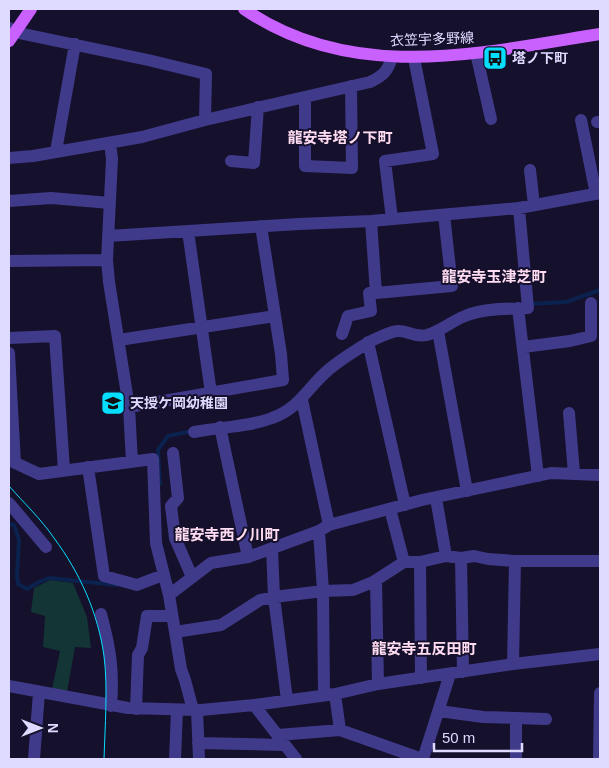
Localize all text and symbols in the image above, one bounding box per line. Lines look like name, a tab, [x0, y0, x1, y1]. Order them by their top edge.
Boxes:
street label: 衣笠宇多野線	[390, 30, 474, 48]
bus stop icon: 塔ノ下町	[482, 45, 508, 71]
place label: 塔ノ下町	[512, 50, 568, 66]
district label: 龍安寺塔ノ下町	[287, 129, 393, 146]
district label: 龍安寺玉津芝町	[441, 268, 547, 285]
school or university icon: 天授ケ岡幼稚園	[100, 390, 126, 416]
place label: 天授ケ岡幼稚園	[130, 395, 228, 411]
district label: 龍安寺西ノ川町	[174, 526, 280, 543]
district label: 龍安寺五反田町	[371, 640, 477, 657]
north arrow	[15, 703, 65, 753]
scale bar	[434, 720, 522, 752]
text: N	[45, 723, 61, 733]
text: 50 m	[442, 729, 475, 746]

